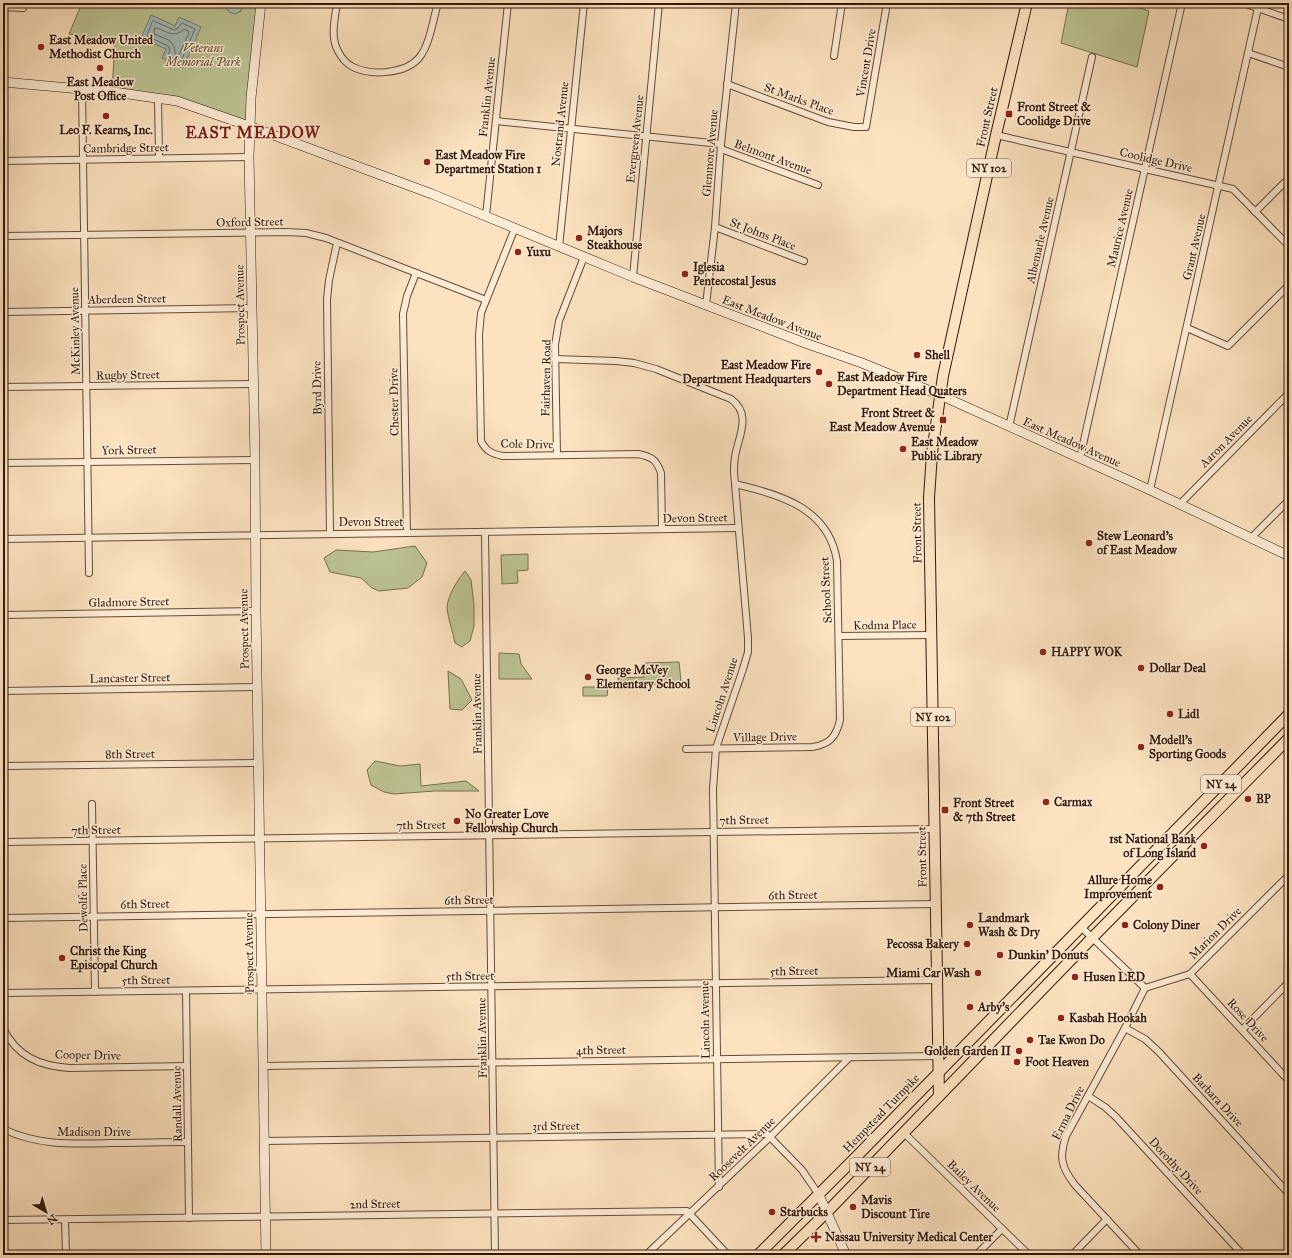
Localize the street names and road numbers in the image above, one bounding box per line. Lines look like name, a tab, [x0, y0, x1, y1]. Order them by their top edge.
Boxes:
street label: Vincent Drive	[853, 28, 879, 99]
street label: Franklin Avenue	[476, 56, 498, 138]
street label: St Marks Place	[762, 80, 836, 118]
street label: Nostrand Avenue	[549, 81, 571, 167]
street label: Front Street	[973, 85, 1001, 148]
street label: Evergreen Avenue	[623, 94, 648, 184]
street label: Glenmore Avenue	[699, 109, 721, 197]
street label: Belmont Avenue	[732, 136, 814, 178]
street label: Cambridge Street	[83, 140, 170, 157]
street label: Coolidge Drive	[1118, 145, 1194, 176]
road number: NY 102	[967, 159, 1011, 177]
street label: Maurice Avenue	[1104, 187, 1136, 269]
street label: Albemarle Avenue	[1023, 195, 1057, 286]
street label: Grant Avenue	[1180, 212, 1208, 282]
street label: Oxford Street	[216, 214, 285, 230]
street label: St Johns Place	[728, 215, 798, 254]
street label: Prospect Avenue	[232, 265, 248, 345]
street label: McKinley Avenue	[67, 287, 83, 375]
street label: Aberdeen Street	[87, 291, 167, 307]
street label: East Meadow Avenue	[720, 293, 824, 343]
street label: Fairhaven Road	[538, 339, 554, 417]
street label: Byrd Drive	[310, 361, 324, 415]
street label: Rugby Street	[96, 367, 161, 384]
street label: Chester Drive	[386, 368, 402, 436]
street label: Aaron Avenue	[1196, 412, 1255, 471]
street label: East Meadow Avenue	[1021, 414, 1123, 470]
street label: Cole Drive	[500, 437, 554, 451]
street label: York Street	[101, 443, 158, 457]
street label: Front Street	[909, 502, 925, 564]
street label: Devon Street	[662, 510, 728, 526]
street label: Devon Street	[338, 515, 404, 529]
street label: School Street	[817, 556, 835, 624]
street label: Prospect Avenue	[236, 589, 252, 669]
street label: Gladmore Street	[88, 594, 170, 610]
street label: Kodma Place	[853, 617, 917, 633]
street label: Lincoln Avenue	[703, 656, 741, 734]
street label: Lancaster Street	[89, 670, 171, 686]
street label: Franklin Avenue	[469, 673, 485, 755]
road number: NY 102	[911, 708, 955, 726]
street label: Village Drive	[732, 729, 797, 746]
street label: 8th Street	[105, 747, 156, 761]
road number: NY 24	[1201, 775, 1241, 793]
street label: 7th Street	[719, 813, 770, 827]
street label: 7th Street	[396, 818, 447, 832]
street label: 7th Street	[71, 823, 122, 837]
street label: Front Street	[914, 826, 930, 888]
street label: Dewolfe Place	[75, 864, 91, 932]
street label: 6th Street	[768, 888, 819, 902]
street label: 6th Street	[444, 893, 495, 907]
street label: 6th Street	[120, 897, 171, 911]
street label: Marion Drive	[1186, 904, 1244, 962]
street label: Prospect Avenue	[241, 913, 257, 993]
street label: 5th Street	[769, 964, 819, 978]
street label: 5th Street	[445, 969, 495, 983]
street label: 5th Street	[121, 973, 171, 987]
street label: Lincoln Avenue	[697, 981, 713, 1059]
street label: Rose Drive	[1224, 995, 1272, 1045]
street label: Franklin Avenue	[474, 997, 490, 1079]
street label: 4th Street	[576, 1043, 627, 1057]
street label: Cooper Drive	[55, 1047, 121, 1063]
street label: Randall Avenue	[169, 1066, 185, 1142]
street label: Barbara Drive	[1190, 1070, 1246, 1130]
street label: Hempstead Turnpike	[840, 1071, 922, 1155]
street label: Erma Drive	[1049, 1084, 1087, 1142]
street label: Roosevelt Avenue	[706, 1114, 778, 1184]
street label: 3rd Street	[532, 1119, 581, 1133]
street label: Madison Drive	[57, 1125, 131, 1139]
street label: Dorothy Drive	[1146, 1135, 1206, 1197]
street label: Bailey Avenue	[944, 1157, 1004, 1215]
road number: NY 24	[850, 1158, 890, 1176]
street label: 2nd Street	[349, 1197, 401, 1211]

